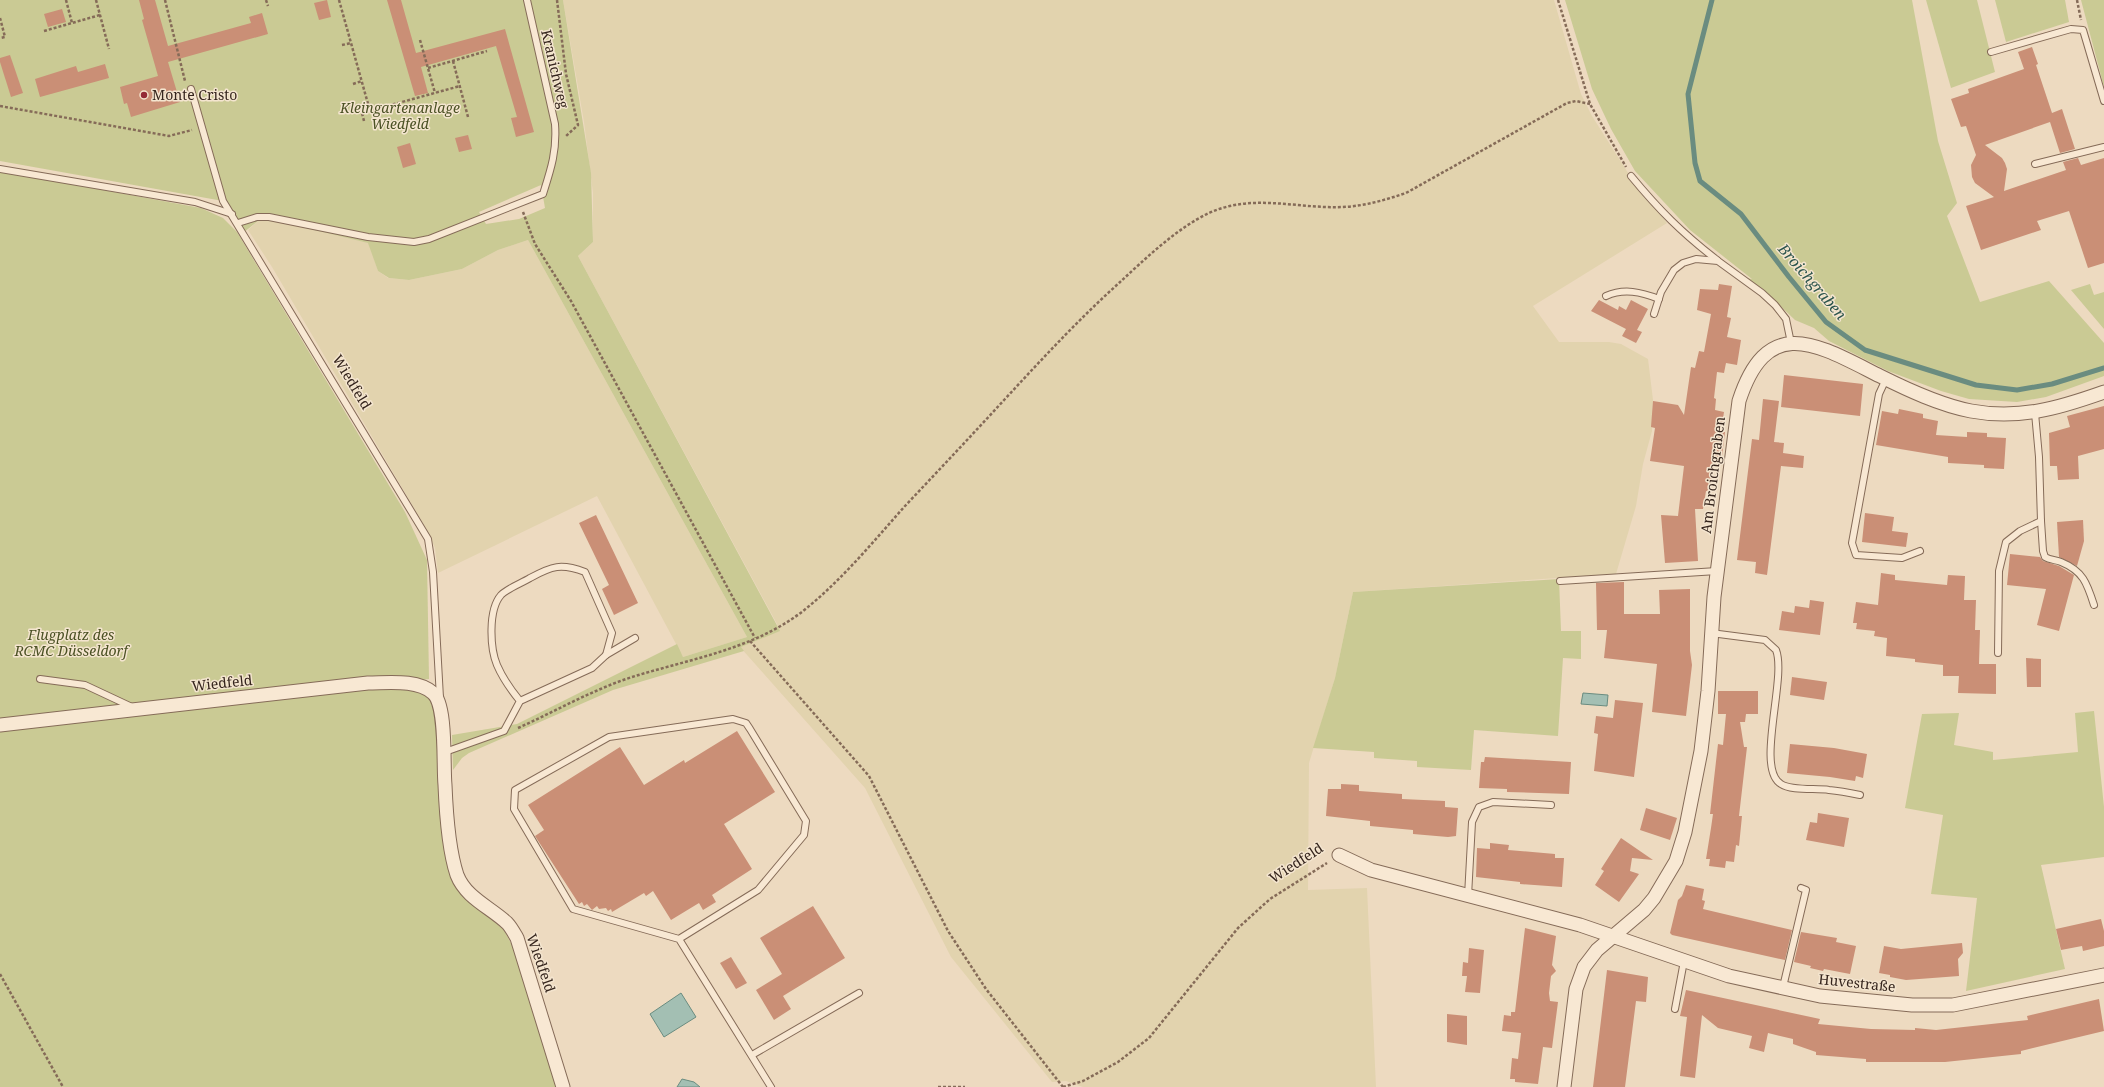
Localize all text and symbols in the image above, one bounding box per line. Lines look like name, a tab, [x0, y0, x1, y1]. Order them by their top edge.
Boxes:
street label: Kranichweg	[537, 28, 574, 111]
place label: Monte Cristo	[152, 85, 237, 104]
marker: Monte Cristo	[139, 90, 149, 100]
park label: Kleingartenanlage Wiedfeld	[339, 98, 460, 133]
water label: Broichgraben	[1774, 238, 1851, 324]
street label: Wiedfeld	[329, 351, 376, 413]
street label: Am Broichgraben	[1696, 415, 1729, 534]
park label: Flugplatz des RCMC Düsseldorf	[13, 625, 130, 660]
street label: Wiedfeld	[191, 670, 254, 695]
street label: Wiedfeld	[1265, 838, 1327, 887]
street label: Wiedfeld	[523, 931, 560, 995]
street label: Huvestraße	[1817, 969, 1897, 996]

